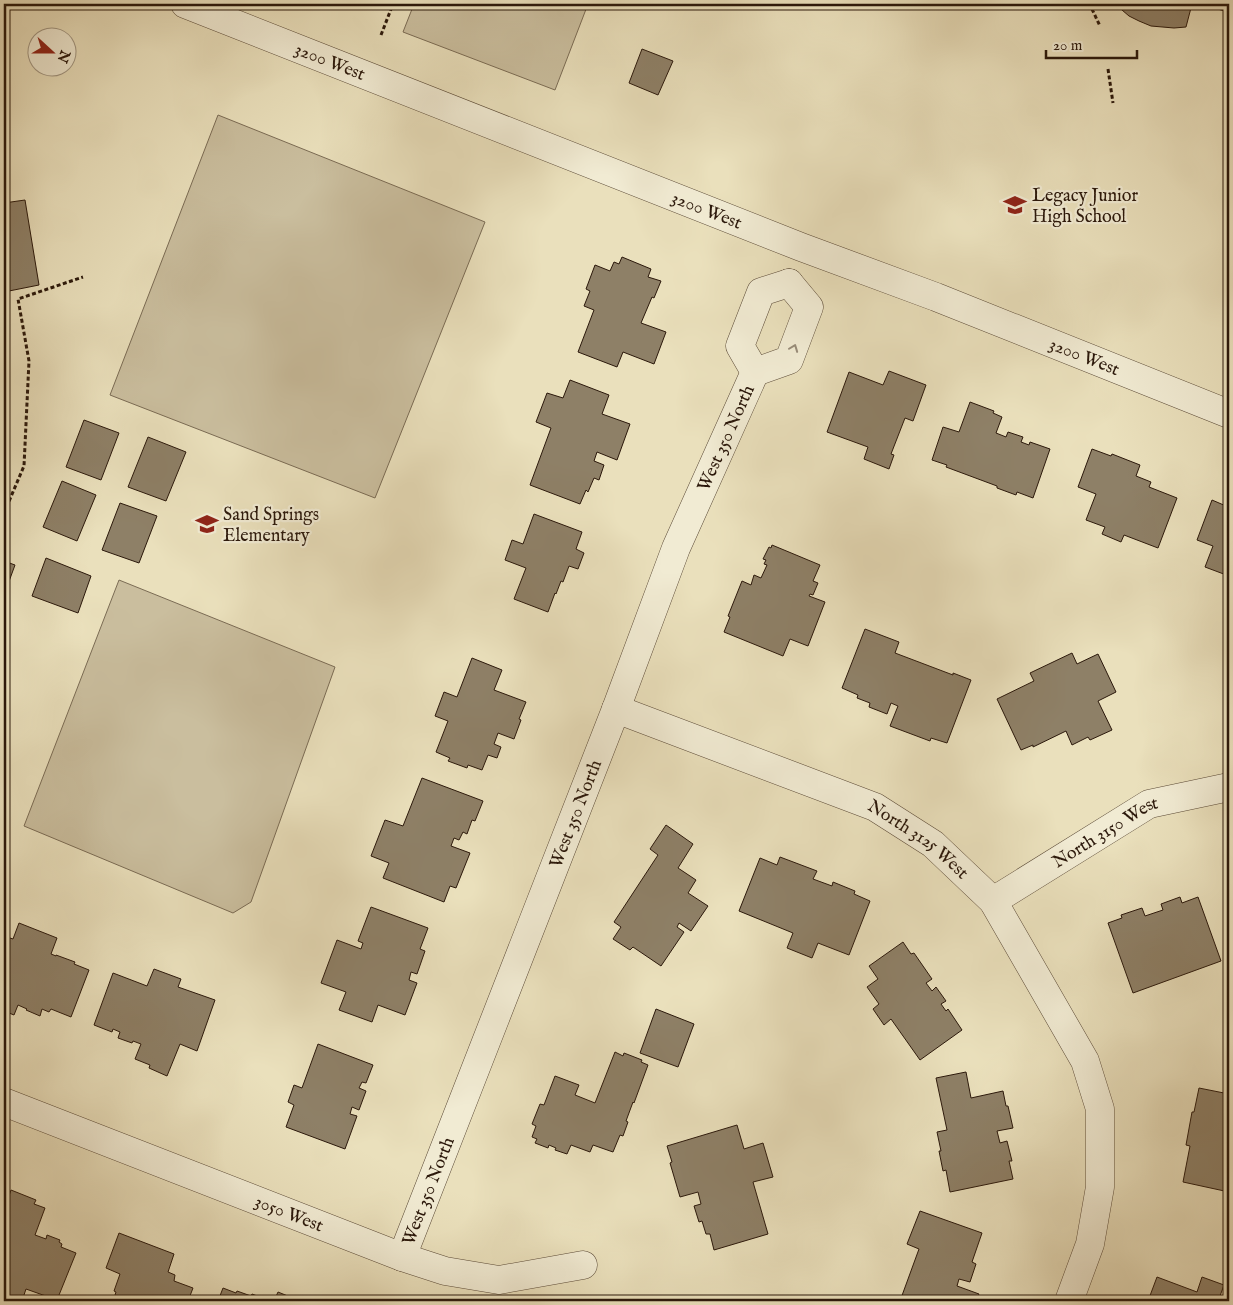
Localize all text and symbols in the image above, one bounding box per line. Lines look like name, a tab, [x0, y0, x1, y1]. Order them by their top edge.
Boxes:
north arrow	[28, 28, 78, 78]
scale bar	[1046, 28, 1137, 60]
text: 20 m	[1053, 36, 1083, 55]
street label: 3200 West	[291, 38, 368, 87]
text: N	[53, 46, 74, 65]
place label: Legacy Junior High School	[1032, 185, 1138, 229]
street label: 3200 West	[668, 187, 745, 236]
school or university icon: Legacy Junior High School	[1002, 192, 1028, 218]
street label: 3200 West	[1045, 333, 1122, 382]
one-way arrow	[788, 344, 798, 353]
street label: West 350 North	[693, 381, 761, 495]
place label: Sand Springs Elementary	[223, 504, 319, 548]
school or university icon: Sand Springs Elementary	[194, 511, 220, 537]
street label: West 350 North	[545, 756, 608, 871]
street label: North 3150 West	[1049, 792, 1160, 874]
street label: North 3125 West	[863, 795, 973, 885]
street label: West 350 North	[398, 1134, 461, 1249]
street label: 3050 West	[251, 1191, 326, 1238]

